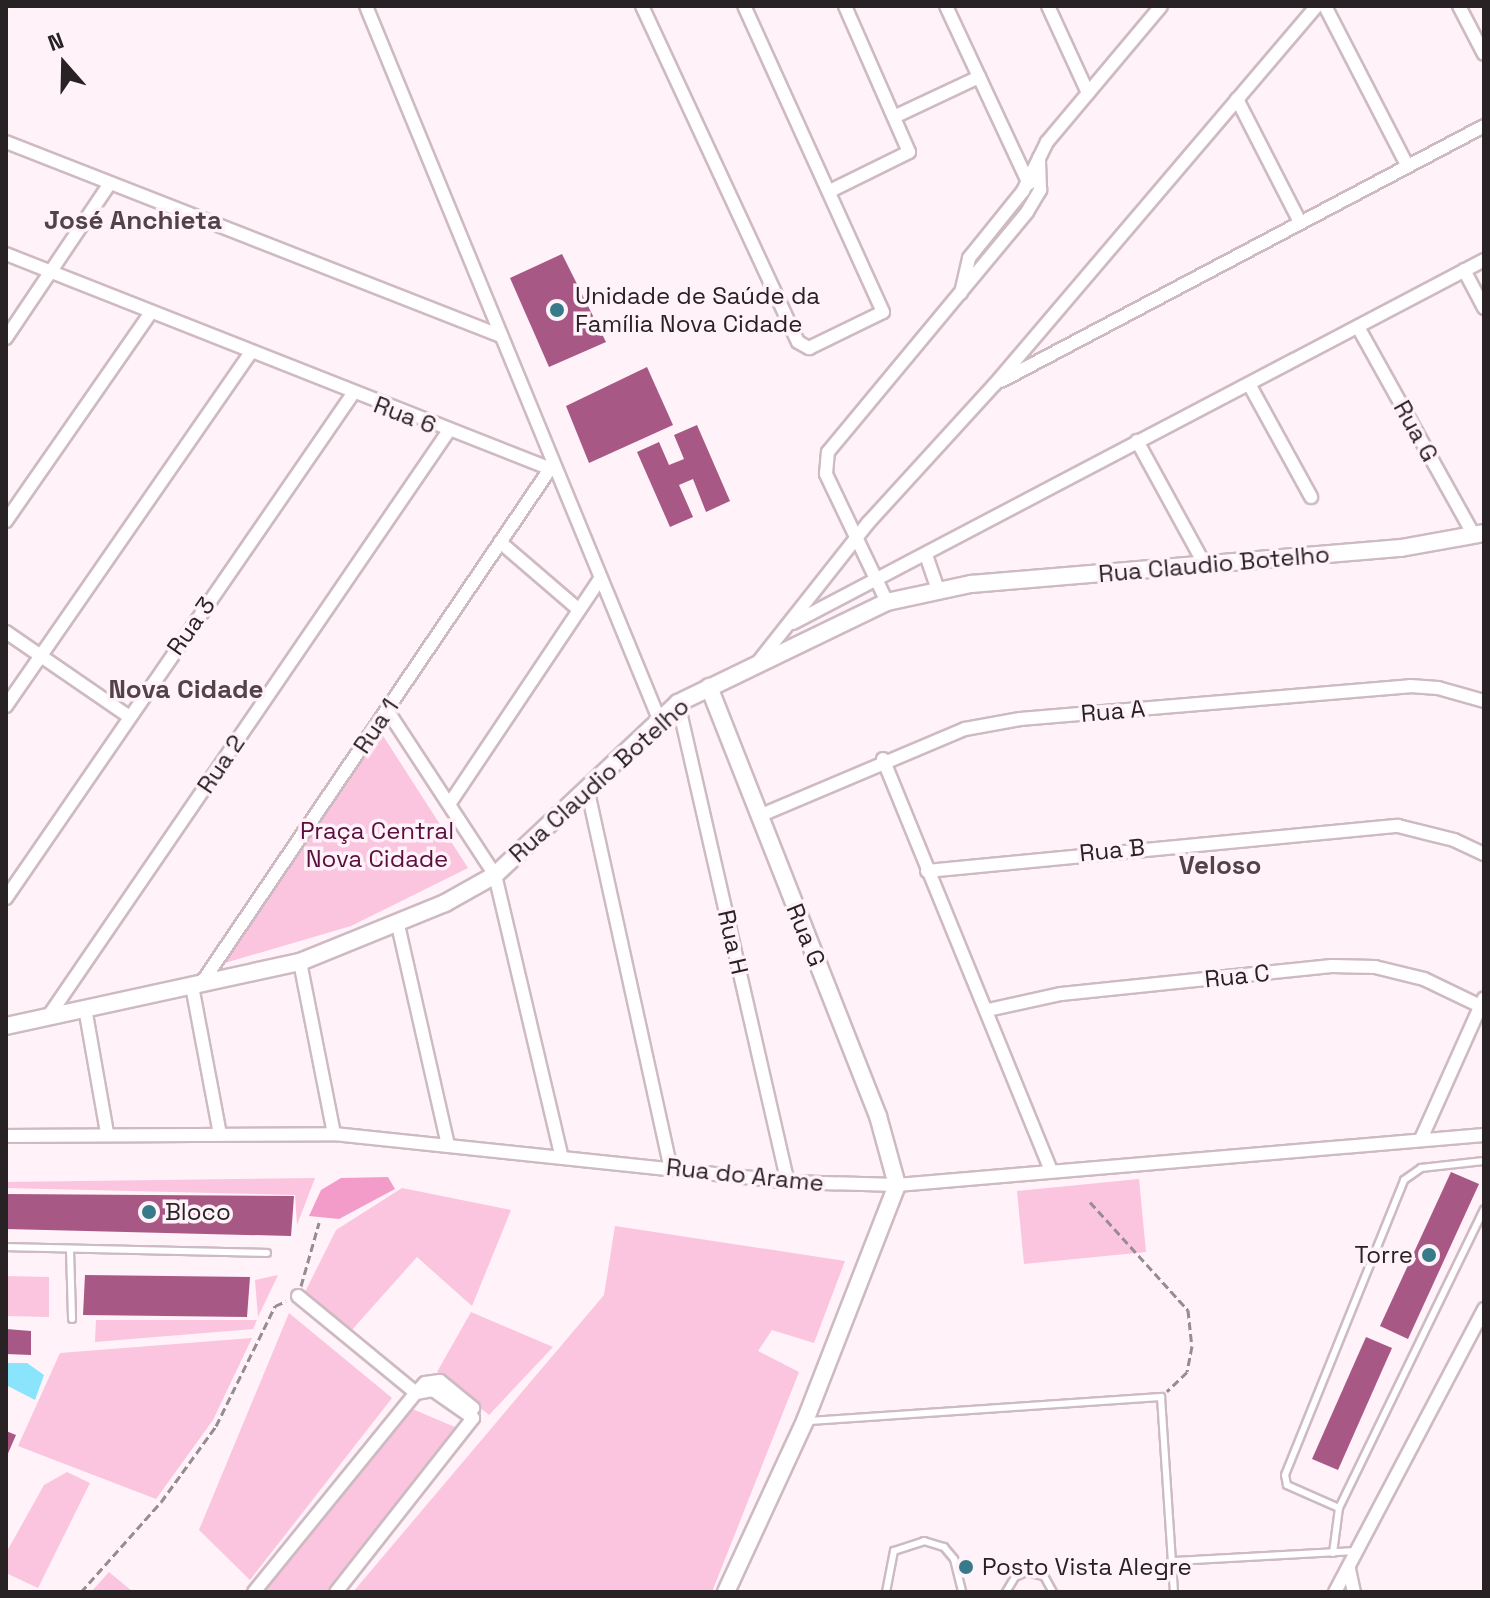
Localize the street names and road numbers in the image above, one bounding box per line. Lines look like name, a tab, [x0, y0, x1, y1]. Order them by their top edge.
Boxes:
street label: Rua 6	[370, 390, 440, 440]
street label: Rua G	[1387, 395, 1445, 467]
street label: Rua Claudio Botelho	[1097, 540, 1331, 588]
street label: Rua 3	[161, 591, 221, 661]
street label: Rua Claudio Botelho	[503, 692, 695, 868]
street label: Rua 1	[347, 693, 405, 759]
street label: Rua A	[1079, 694, 1147, 728]
street label: Rua 2	[191, 729, 251, 799]
street label: Rua B	[1078, 832, 1146, 868]
street label: Rua G	[780, 899, 832, 971]
street label: Rua H	[712, 907, 754, 977]
street label: Rua C	[1203, 958, 1271, 994]
street label: Rua do Arame	[665, 1152, 825, 1198]

